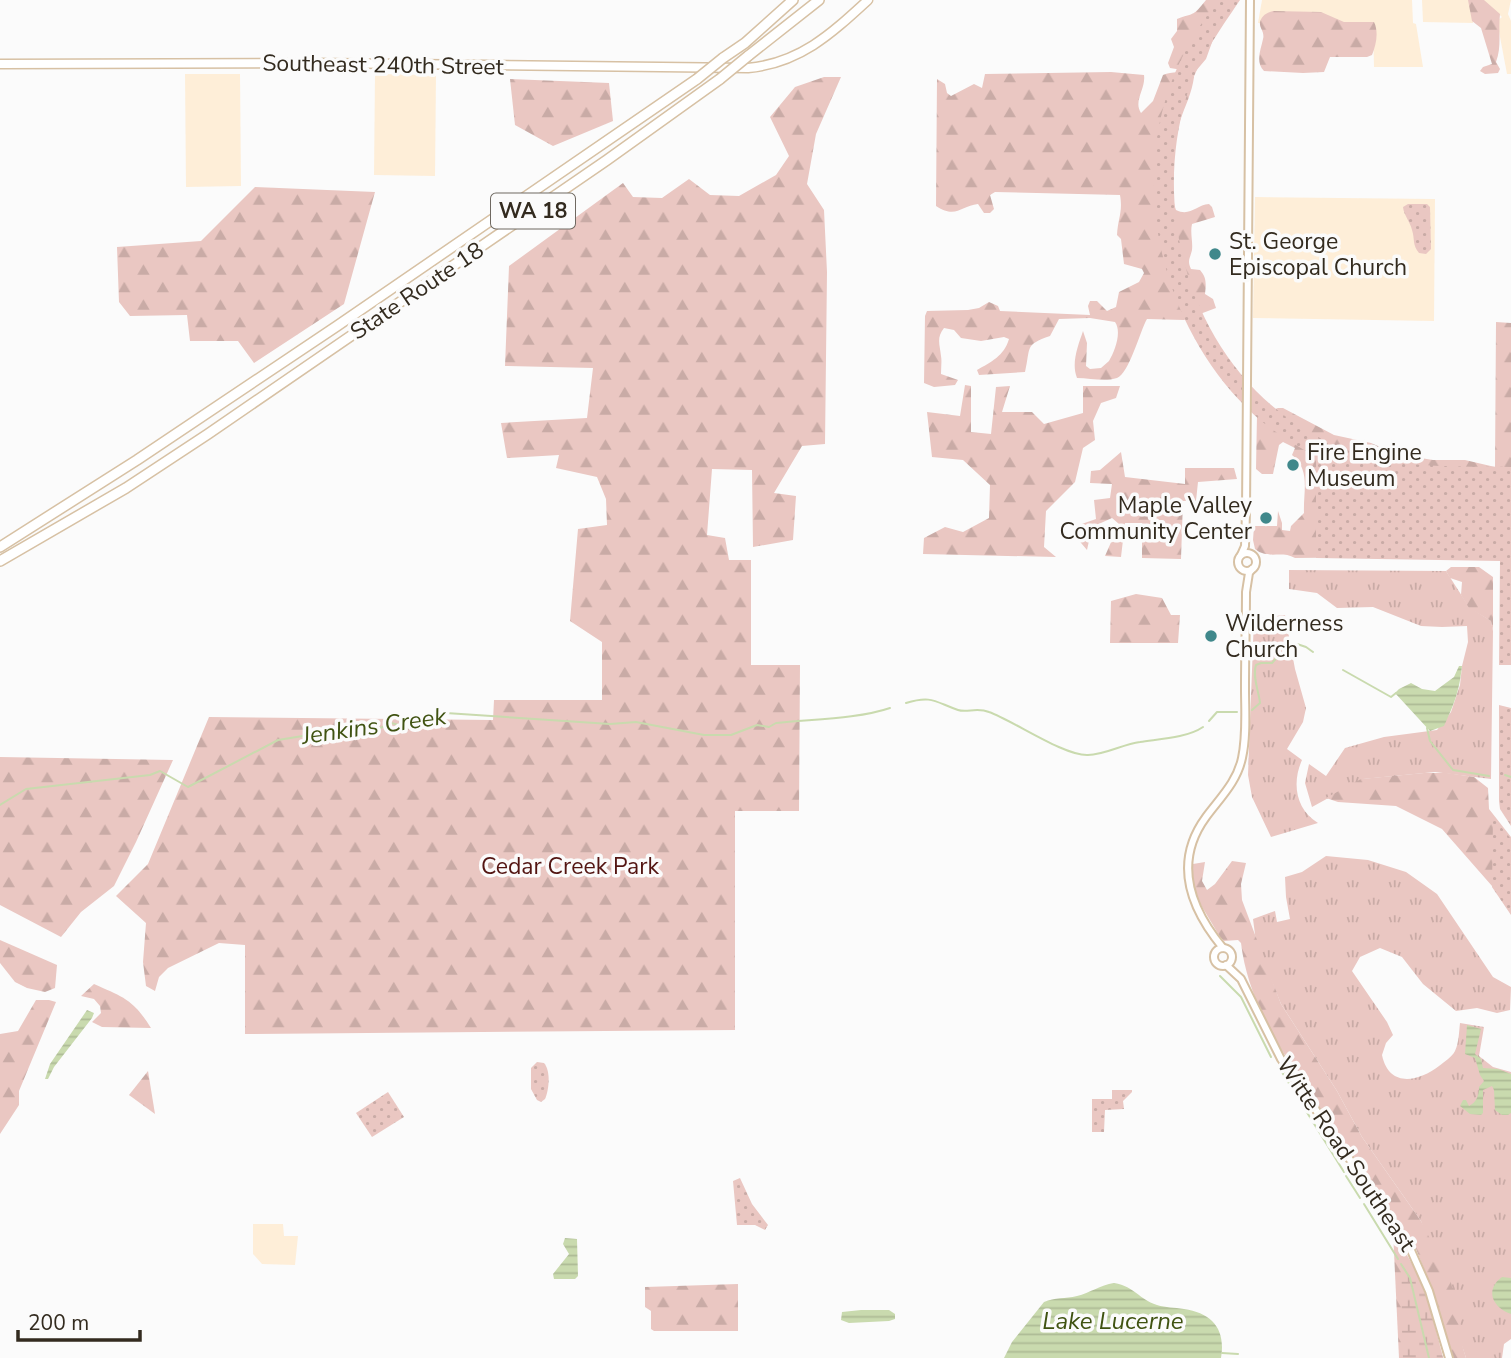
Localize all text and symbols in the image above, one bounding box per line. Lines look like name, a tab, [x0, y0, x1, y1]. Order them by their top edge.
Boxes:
street label: Southeast 240th Street	[262, 47, 505, 83]
road number: WA 18	[491, 194, 575, 228]
place label: St. George Episcopal Church	[1229, 226, 1407, 283]
street label: State Route 18	[344, 235, 490, 347]
marker: St. George Episcopal Church	[1207, 246, 1223, 262]
place label: Fire Engine Museum	[1307, 437, 1422, 494]
marker: Fire Engine Museum	[1285, 457, 1301, 473]
place label: Maple Valley Community Center	[1060, 490, 1253, 547]
marker: Maple Valley Community Center	[1258, 510, 1274, 526]
place label: Wilderness Church	[1225, 608, 1344, 665]
marker: Wilderness Church	[1203, 628, 1219, 644]
water label: Jenkins Creek	[299, 700, 449, 752]
park label: Cedar Creek Park	[481, 851, 660, 882]
street label: Witte Road Southeast	[1269, 1051, 1423, 1258]
scale bar	[18, 1298, 140, 1342]
water label: Lake Lucerne	[1042, 1305, 1184, 1337]
text: 200 m	[28, 1309, 89, 1337]

